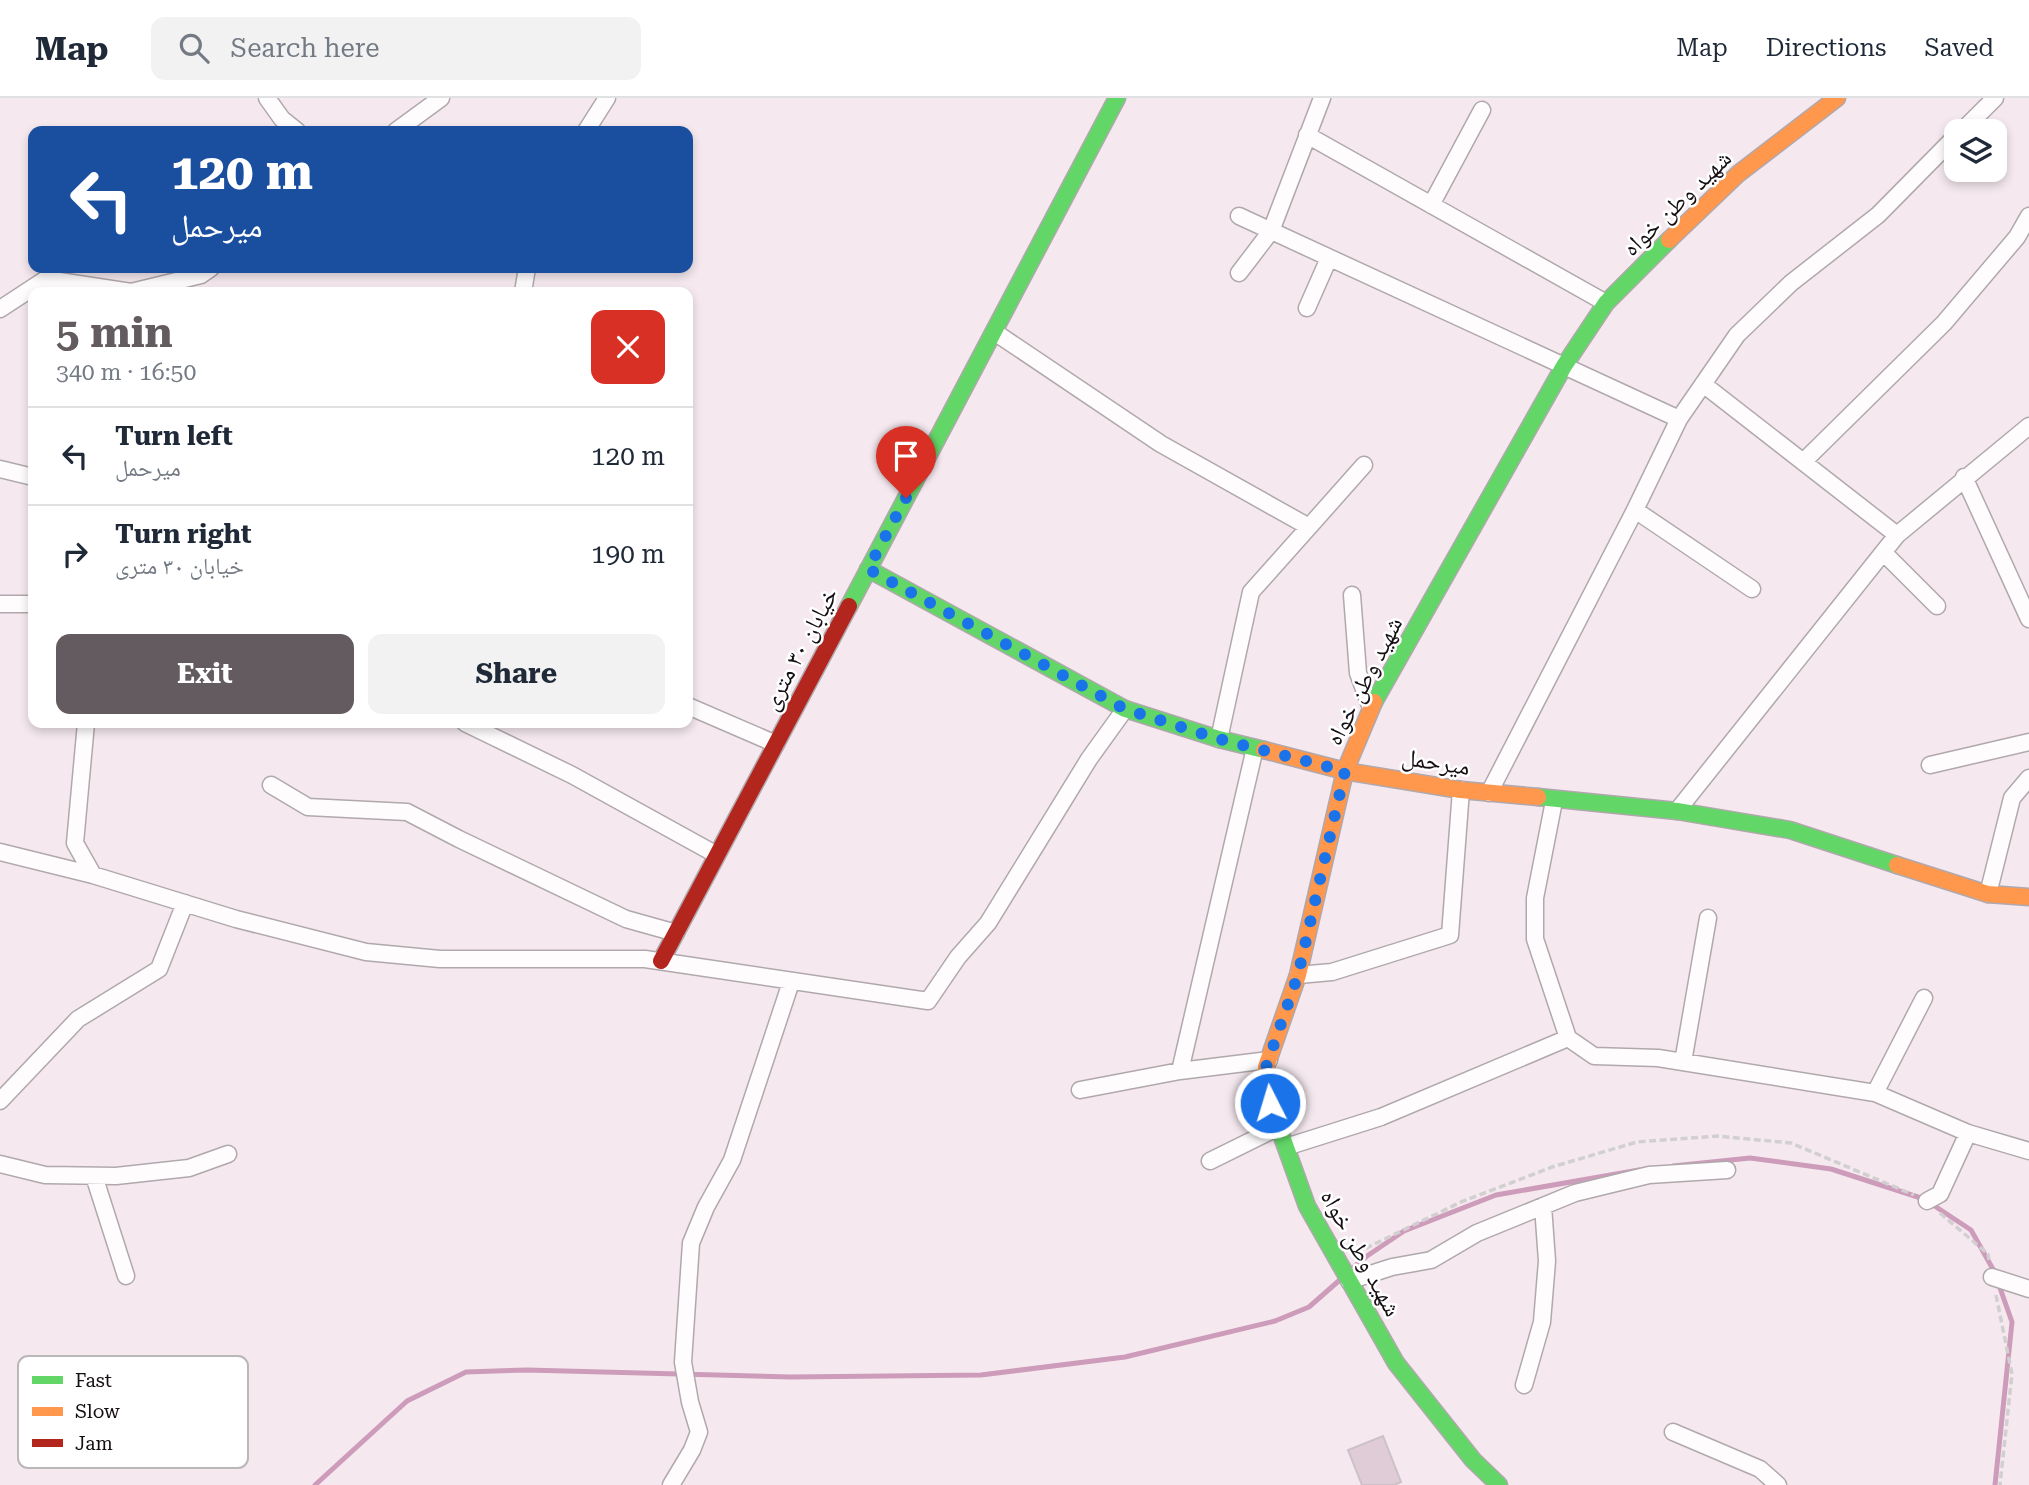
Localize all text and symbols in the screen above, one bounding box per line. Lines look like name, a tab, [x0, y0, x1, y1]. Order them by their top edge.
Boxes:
search box	[151, 17, 641, 80]
text: Map	[35, 29, 109, 68]
icon: search	[175, 29, 213, 67]
text: Search here	[231, 33, 380, 63]
text: Map	[1676, 34, 1728, 62]
text: Directions	[1766, 34, 1886, 62]
text: Saved	[1924, 34, 1994, 62]
map controls	[1944, 119, 2007, 182]
button: layers	[1944, 119, 2007, 182]
text: 120 m	[171, 144, 313, 201]
street label: شهید وطن خواه	[1617, 144, 1737, 262]
icon: left	[56, 154, 147, 245]
text: میرحمل	[171, 207, 263, 245]
text: 5 min	[56, 308, 173, 357]
button: close	[591, 310, 665, 384]
text: 340 m · 16:50	[56, 359, 196, 386]
text: Turn left	[115, 421, 233, 451]
pin	[876, 426, 936, 498]
icon: left	[56, 437, 94, 475]
icon: arrive	[887, 437, 925, 475]
text: 120 m	[591, 441, 665, 471]
text: میرحمل	[115, 455, 181, 482]
text: Turn right	[115, 519, 251, 549]
icon: right	[56, 535, 94, 573]
text: 190 m	[591, 539, 665, 569]
text: خیابان ۳۰ متری	[115, 553, 244, 580]
street label: خیابان ۳۰ متری	[756, 583, 844, 715]
street label: شهید وطن خواه	[1320, 612, 1408, 750]
button: Exit	[56, 634, 354, 714]
button: Share	[368, 634, 665, 714]
street label: میرحمل	[1400, 743, 1472, 781]
position arrow	[1233, 1066, 1307, 1140]
street label: شهید وطن خواه	[1315, 1185, 1407, 1321]
legend	[18, 1356, 248, 1468]
text: Fast	[75, 1369, 112, 1392]
text: Slow	[75, 1400, 120, 1423]
text: Jam	[75, 1432, 113, 1455]

